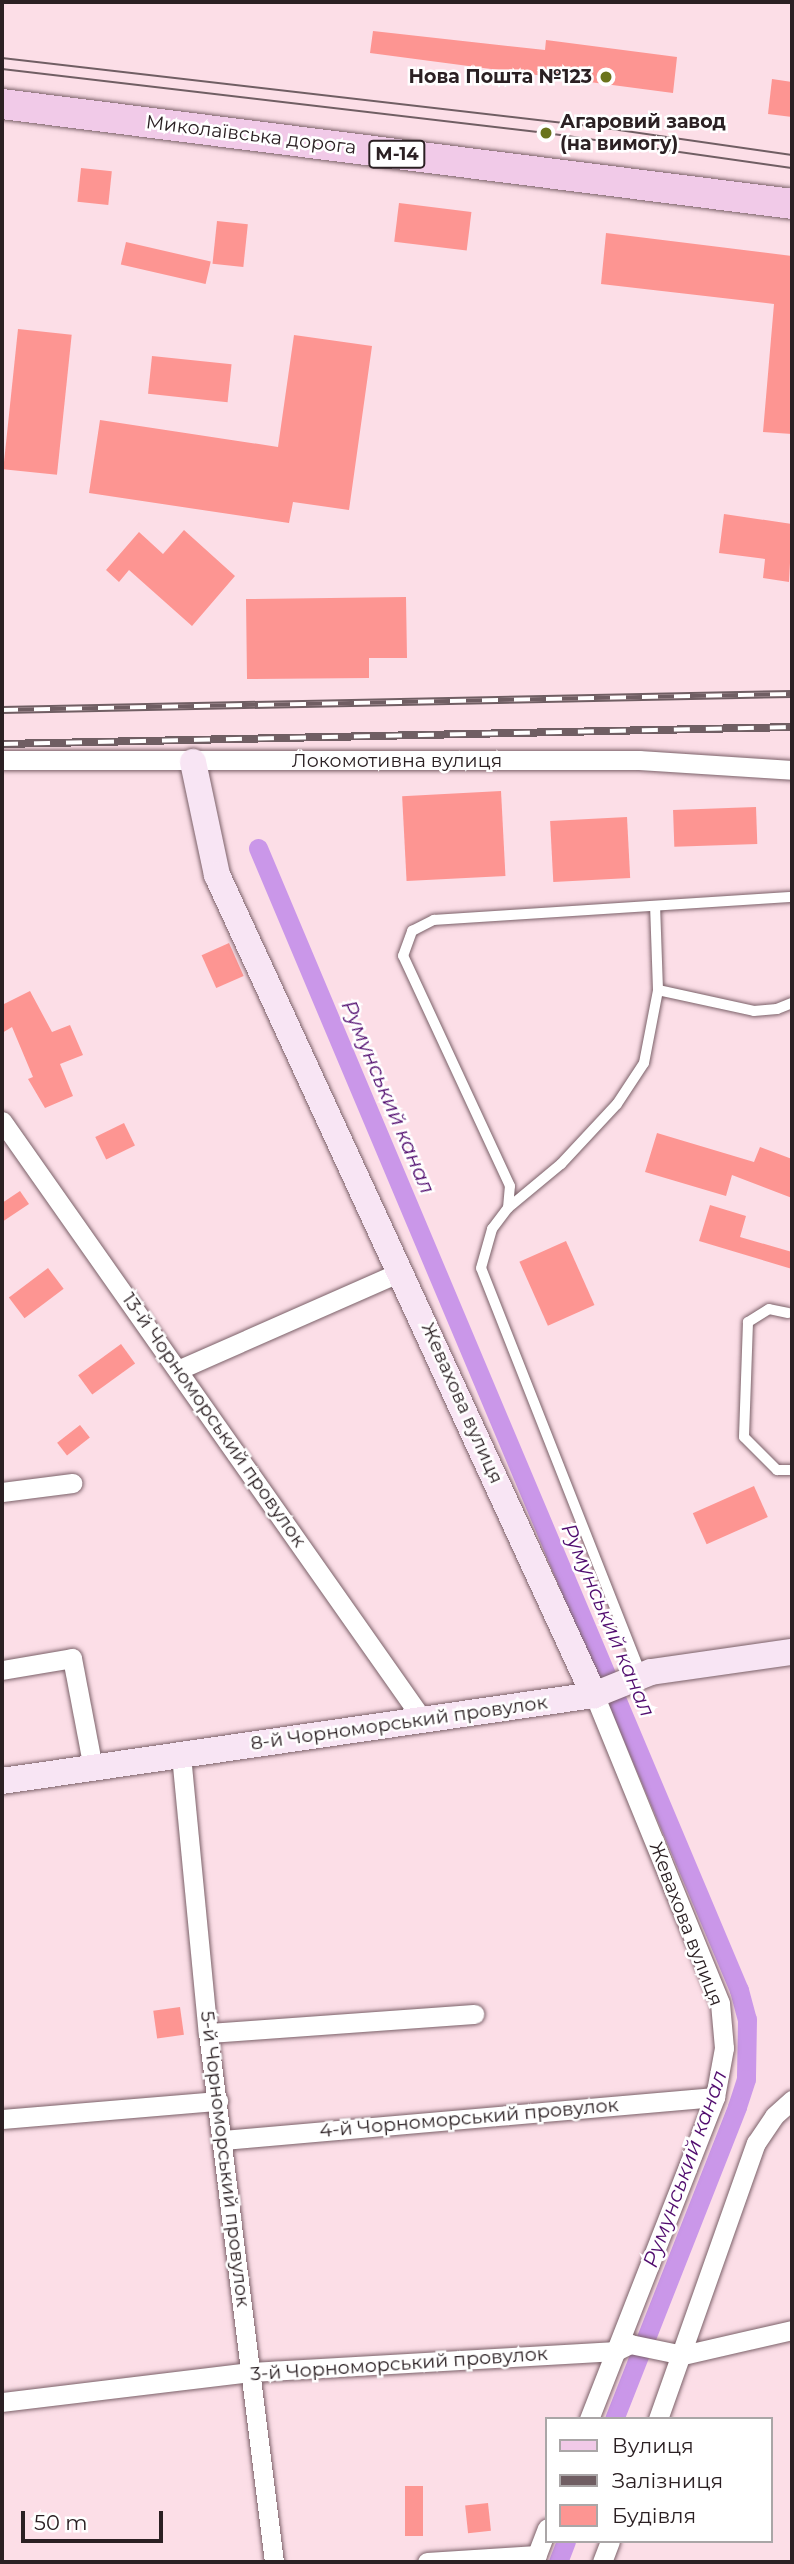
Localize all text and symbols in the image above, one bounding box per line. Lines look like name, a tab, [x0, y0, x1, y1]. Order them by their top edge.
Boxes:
place label: Нова Пошта №123	[409, 66, 592, 88]
marker: Нова Пошта №123	[598, 69, 614, 85]
street label: Миколаївська дорога	[144, 111, 358, 159]
place label: Агаровий завод (на вимогу)	[560, 111, 726, 155]
marker: Агаровий завод (на вимогу)	[538, 125, 554, 141]
road number: М-14	[367, 140, 427, 168]
street label: Локомотивна вулиця	[292, 750, 502, 772]
water label: Румунський канал	[336, 997, 440, 1197]
street label: 13-й Чорноморський провулок	[117, 1289, 311, 1551]
street label: Жевахова вулиця	[416, 1319, 508, 1487]
water label: Румунський канал	[556, 1520, 660, 1720]
street label: 8-й Чорноморський провулок	[249, 1691, 549, 1755]
street label: Жевахова вулиця	[644, 1839, 728, 2009]
street label: 5-й Чорноморський провулок	[196, 2010, 254, 2308]
water label: Румунський канал	[638, 2067, 732, 2271]
street label: 4-й Чорноморський провулок	[319, 2094, 619, 2142]
street label: 3-й Чорноморський провулок	[250, 2342, 548, 2386]
legend	[546, 2417, 773, 2543]
text: Вулиця	[612, 2433, 694, 2458]
text: Залізниця	[612, 2468, 723, 2493]
scale bar	[24, 2498, 166, 2542]
text: Будівля	[612, 2503, 696, 2528]
text: 50 m	[34, 2510, 88, 2535]

